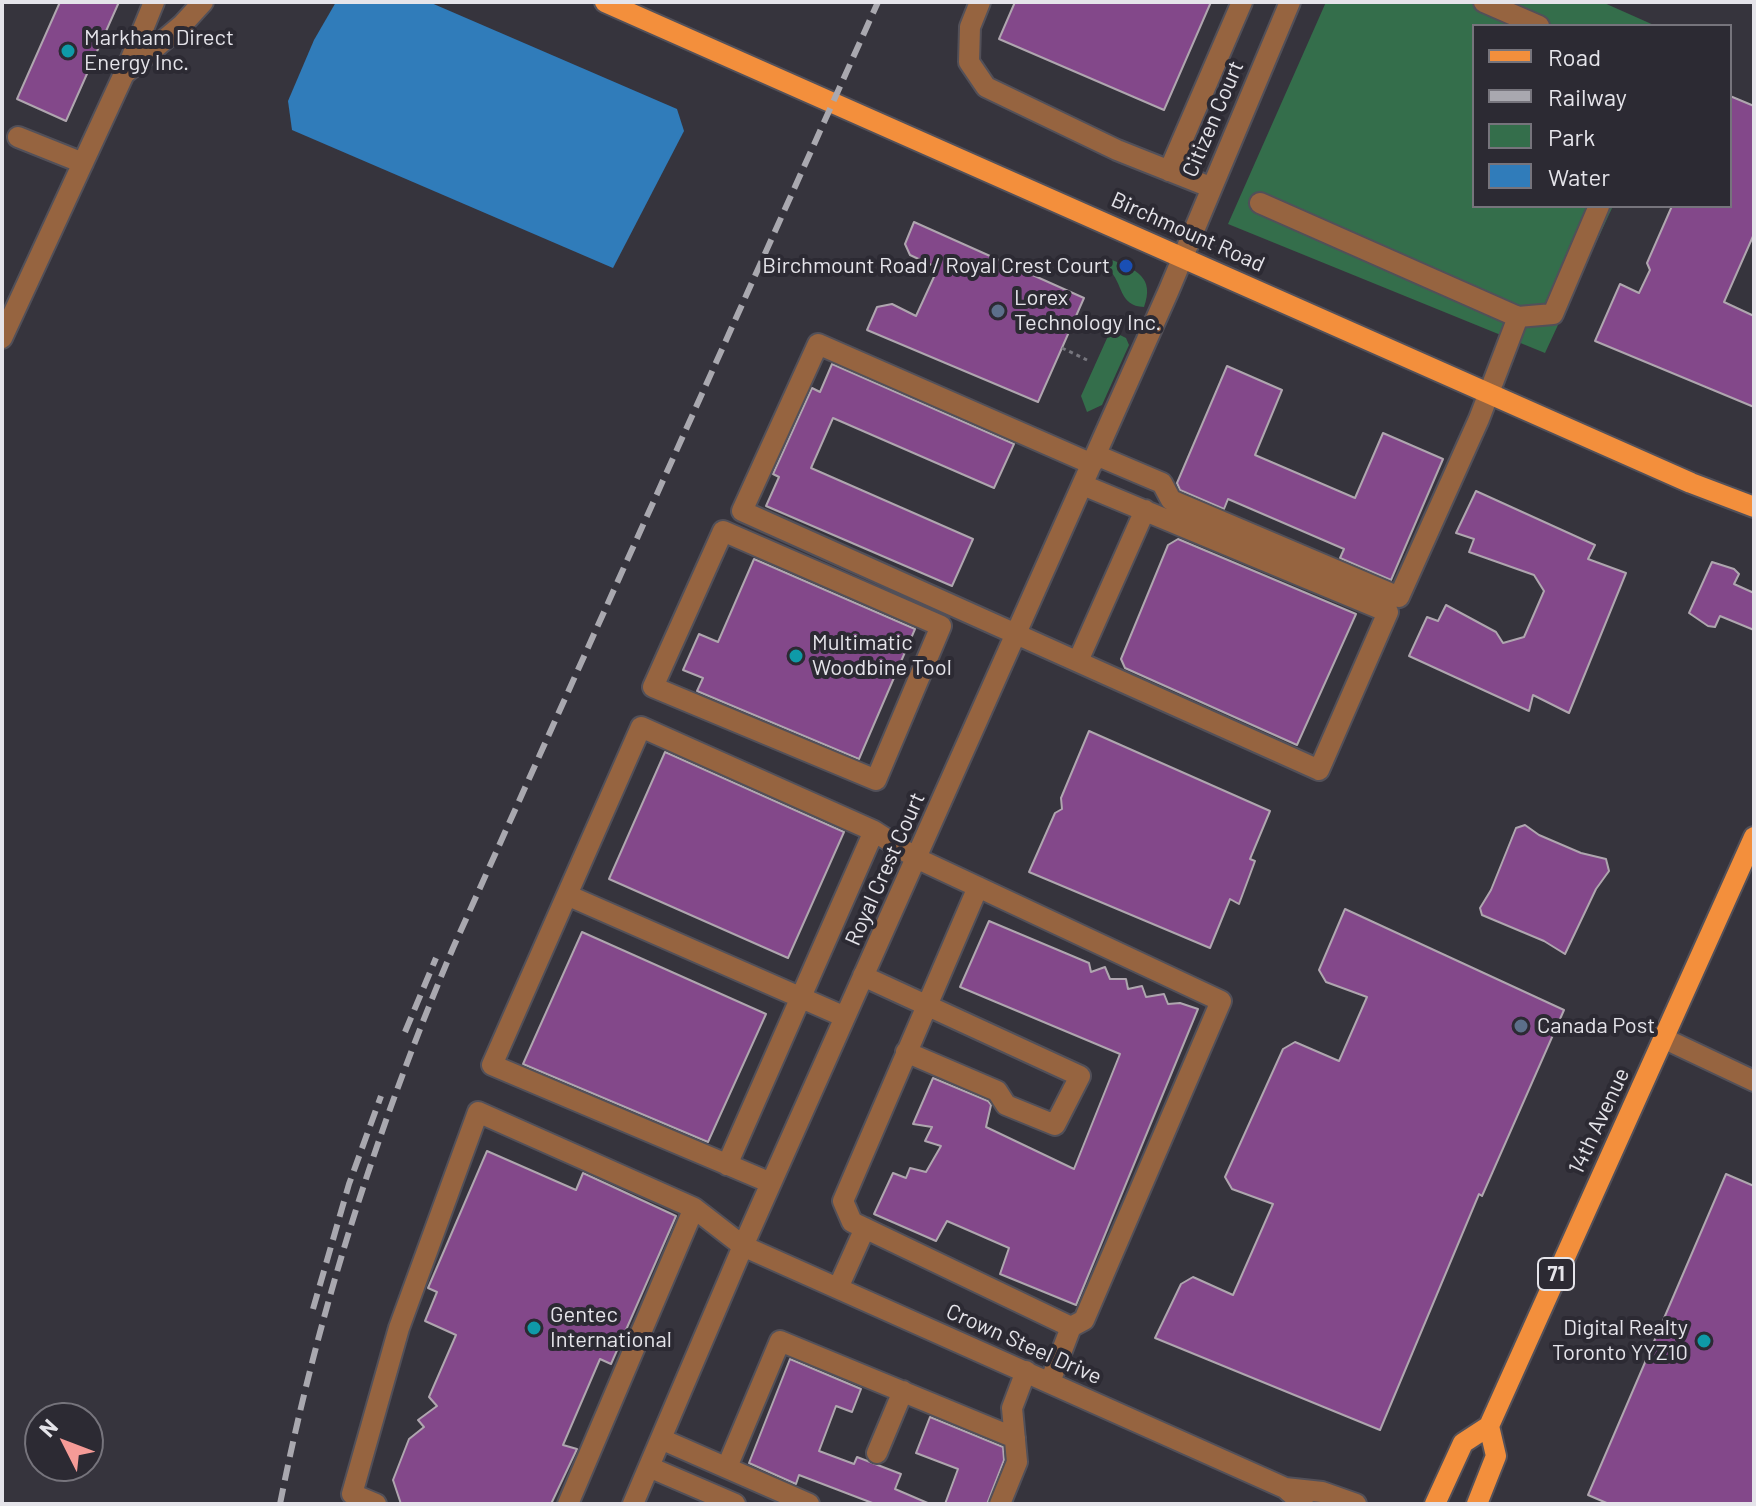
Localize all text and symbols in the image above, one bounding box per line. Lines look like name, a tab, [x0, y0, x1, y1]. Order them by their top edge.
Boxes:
legend	[1472, 24, 1732, 208]
place label: Markham Direct Energy Inc.	[84, 25, 234, 76]
marker: Markham Direct Energy Inc.	[59, 42, 77, 60]
text: Road	[1548, 42, 1601, 71]
street label: Citizen Court	[1177, 57, 1249, 181]
text: Railway	[1548, 82, 1627, 111]
text: Park	[1548, 122, 1595, 151]
text: Water	[1548, 162, 1610, 191]
street label: Birchmount Road	[1107, 186, 1269, 278]
place label: Birchmount Road / Royal Crest Court	[762, 253, 1110, 279]
marker: Birchmount Road / Royal Crest Court	[1117, 257, 1135, 275]
place label: Lorex Technology Inc.	[1014, 285, 1161, 336]
marker: Lorex Technology Inc.	[989, 302, 1007, 320]
place label: Multimatic Woodbine Tool	[812, 630, 952, 682]
marker: Multimatic Woodbine Tool	[787, 647, 805, 665]
street label: Royal Crest Court	[839, 788, 931, 950]
place label: Canada Post	[1537, 1013, 1655, 1039]
marker: Canada Post	[1512, 1017, 1530, 1035]
street label: 14th Avenue	[1563, 1064, 1635, 1178]
road number: 71	[1538, 1258, 1574, 1290]
street label: Crown Steel Drive	[942, 1298, 1106, 1390]
place label: Gentec International	[550, 1302, 672, 1354]
place label: Digital Realty Toronto YYZ10	[1552, 1315, 1688, 1366]
marker: Gentec International	[525, 1319, 543, 1337]
marker: Digital Realty Toronto YYZ10	[1695, 1332, 1713, 1350]
north arrow	[24, 1402, 104, 1482]
text: N	[33, 1413, 62, 1441]

